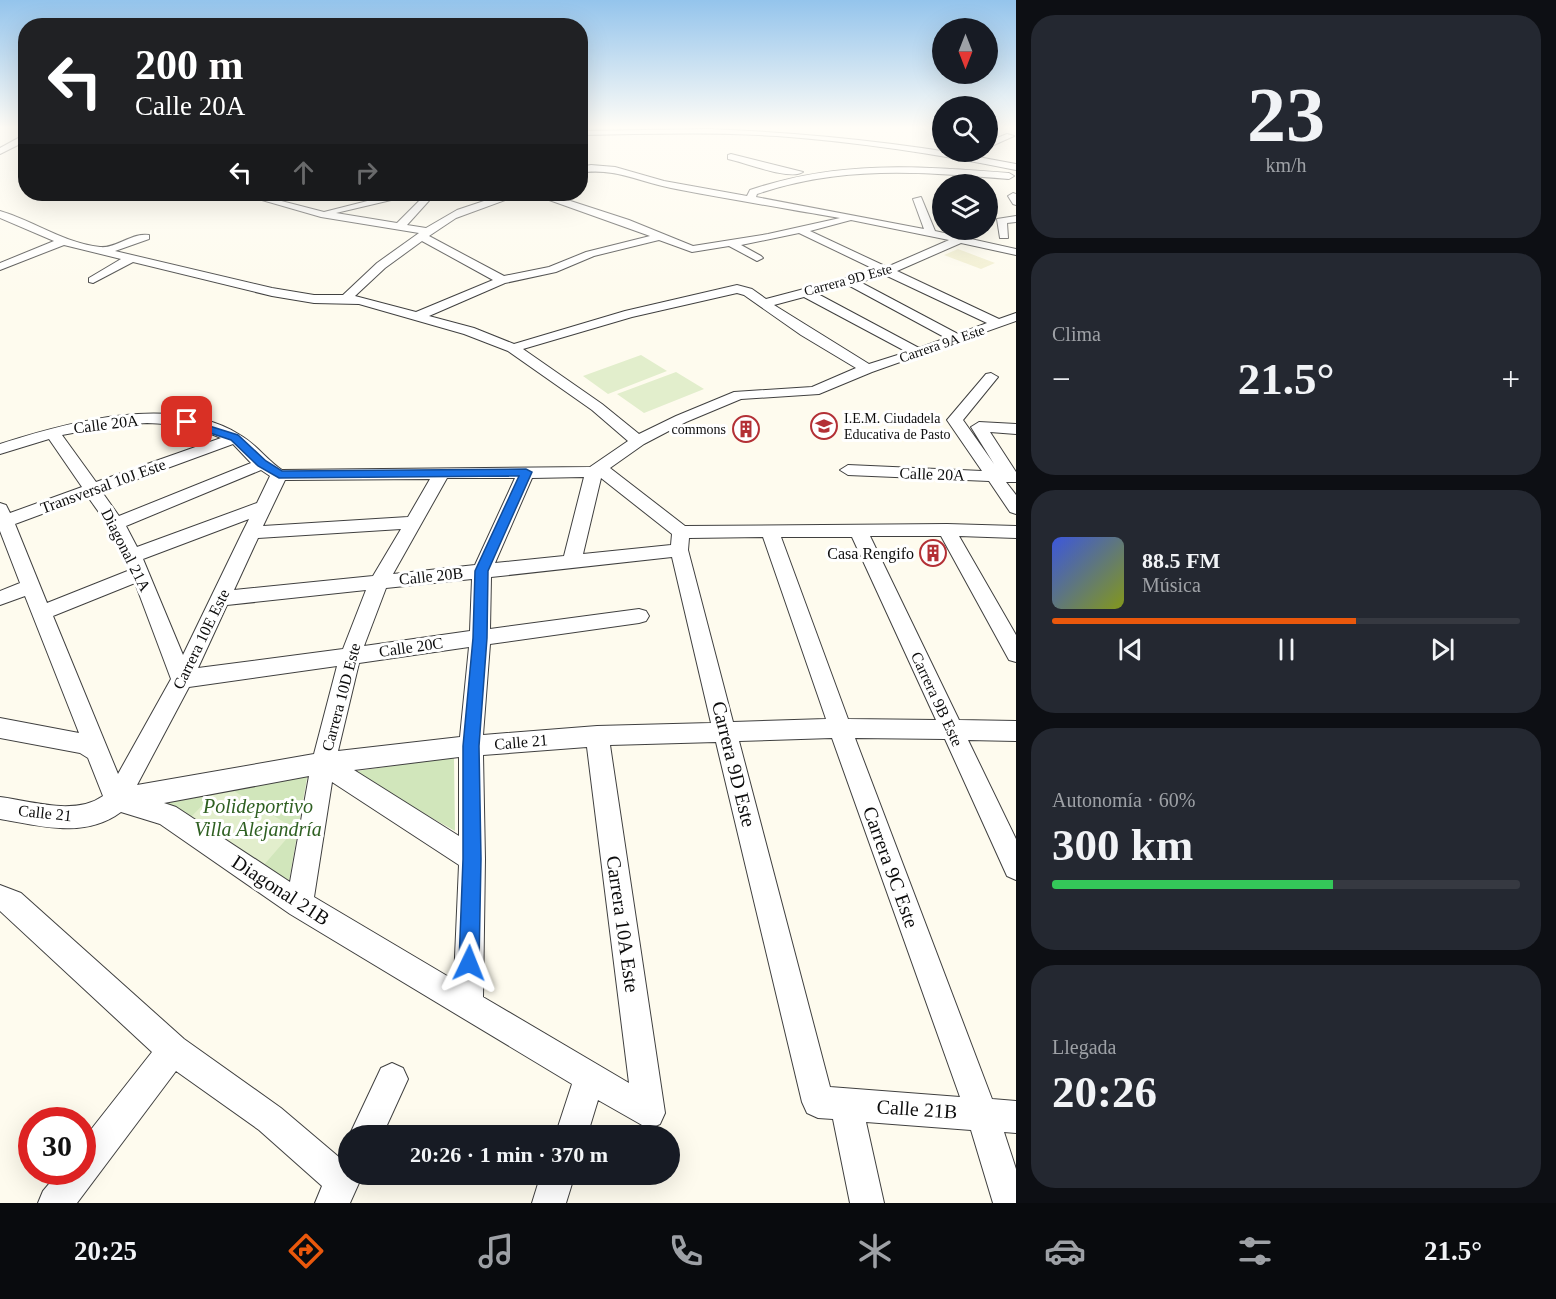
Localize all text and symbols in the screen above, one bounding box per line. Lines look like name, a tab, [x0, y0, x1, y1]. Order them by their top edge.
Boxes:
north arrow	[932, 18, 998, 84]
map controls	[932, 18, 998, 240]
icon: left	[36, 42, 114, 120]
text: 200 m	[135, 42, 244, 88]
text: 23	[1247, 71, 1325, 158]
text: Calle 20A	[135, 91, 245, 121]
button: search	[932, 96, 998, 162]
text: km/h	[1265, 154, 1307, 176]
icon: left	[224, 156, 257, 189]
icon: ahead	[287, 156, 320, 189]
icon: right	[350, 156, 383, 189]
button: layers	[932, 174, 998, 240]
street label: Carrera 9D Este	[803, 261, 893, 299]
street label: Carrera 9A Este	[897, 322, 987, 366]
text: Clima	[1052, 323, 1101, 345]
text: 21.5°	[1238, 354, 1334, 404]
text: −	[1052, 361, 1071, 397]
text: +	[1501, 361, 1520, 397]
pin	[161, 396, 212, 447]
icon: arrive	[170, 405, 203, 438]
school or university icon: I.E.M. Ciudadela Educativa de Pasto	[809, 411, 839, 441]
place label: I.E.M. Ciudadela Educativa de Pasto	[844, 411, 951, 442]
street label: Calle 20A	[73, 412, 140, 436]
building icon: commons	[731, 414, 761, 444]
place label: commons	[672, 422, 726, 437]
street label: Transversal 10J Este	[38, 455, 168, 517]
street label: Calle 20A	[899, 464, 965, 484]
street label: Diagonal 21A	[97, 506, 154, 595]
building icon: Casa Rengifo	[918, 538, 948, 568]
place label: Casa Rengifo	[827, 545, 914, 563]
text: 88.5 FM	[1142, 548, 1220, 573]
street label: Calle 20B	[398, 564, 464, 588]
text: Música	[1142, 574, 1201, 596]
street label: Carrera 10E Este	[169, 586, 233, 692]
icon: previous	[1114, 633, 1147, 666]
icon: pause	[1270, 633, 1303, 666]
icon: next	[1426, 633, 1459, 666]
street label: Calle 20C	[378, 634, 444, 660]
street label: Carrera 10D Este	[318, 641, 364, 753]
street label: Carrera 9B Este	[908, 649, 966, 749]
street label: Carrera 9D Este	[708, 699, 760, 829]
street label: Calle 21	[493, 731, 549, 753]
text: Autonomía · 60%	[1052, 789, 1195, 811]
park label: Polideportivo Villa Alejandría	[194, 795, 322, 841]
street label: Calle 21	[17, 802, 73, 824]
street label: Carrera 9C Este	[859, 803, 923, 931]
text: 300 km	[1052, 820, 1193, 870]
street label: Diagonal 21B	[228, 850, 334, 930]
street label: Carrera 10A Este	[603, 854, 643, 994]
position arrow	[437, 931, 501, 995]
text: Llegada	[1052, 1036, 1116, 1058]
text: 20:26	[1052, 1067, 1157, 1117]
street label: Calle 21B	[876, 1095, 958, 1123]
speed limit sign: 30	[18, 1107, 96, 1185]
text: 20:26 · 1 min · 370 m	[410, 1142, 608, 1167]
icon: directions	[285, 1230, 327, 1272]
icon: music	[475, 1230, 517, 1272]
icon: phone	[665, 1230, 707, 1272]
icon: climate	[854, 1230, 896, 1272]
icon: car	[1044, 1230, 1086, 1272]
icon: filters	[1234, 1230, 1276, 1272]
text: 20:25	[74, 1236, 137, 1266]
text: 21.5°	[1424, 1236, 1482, 1266]

